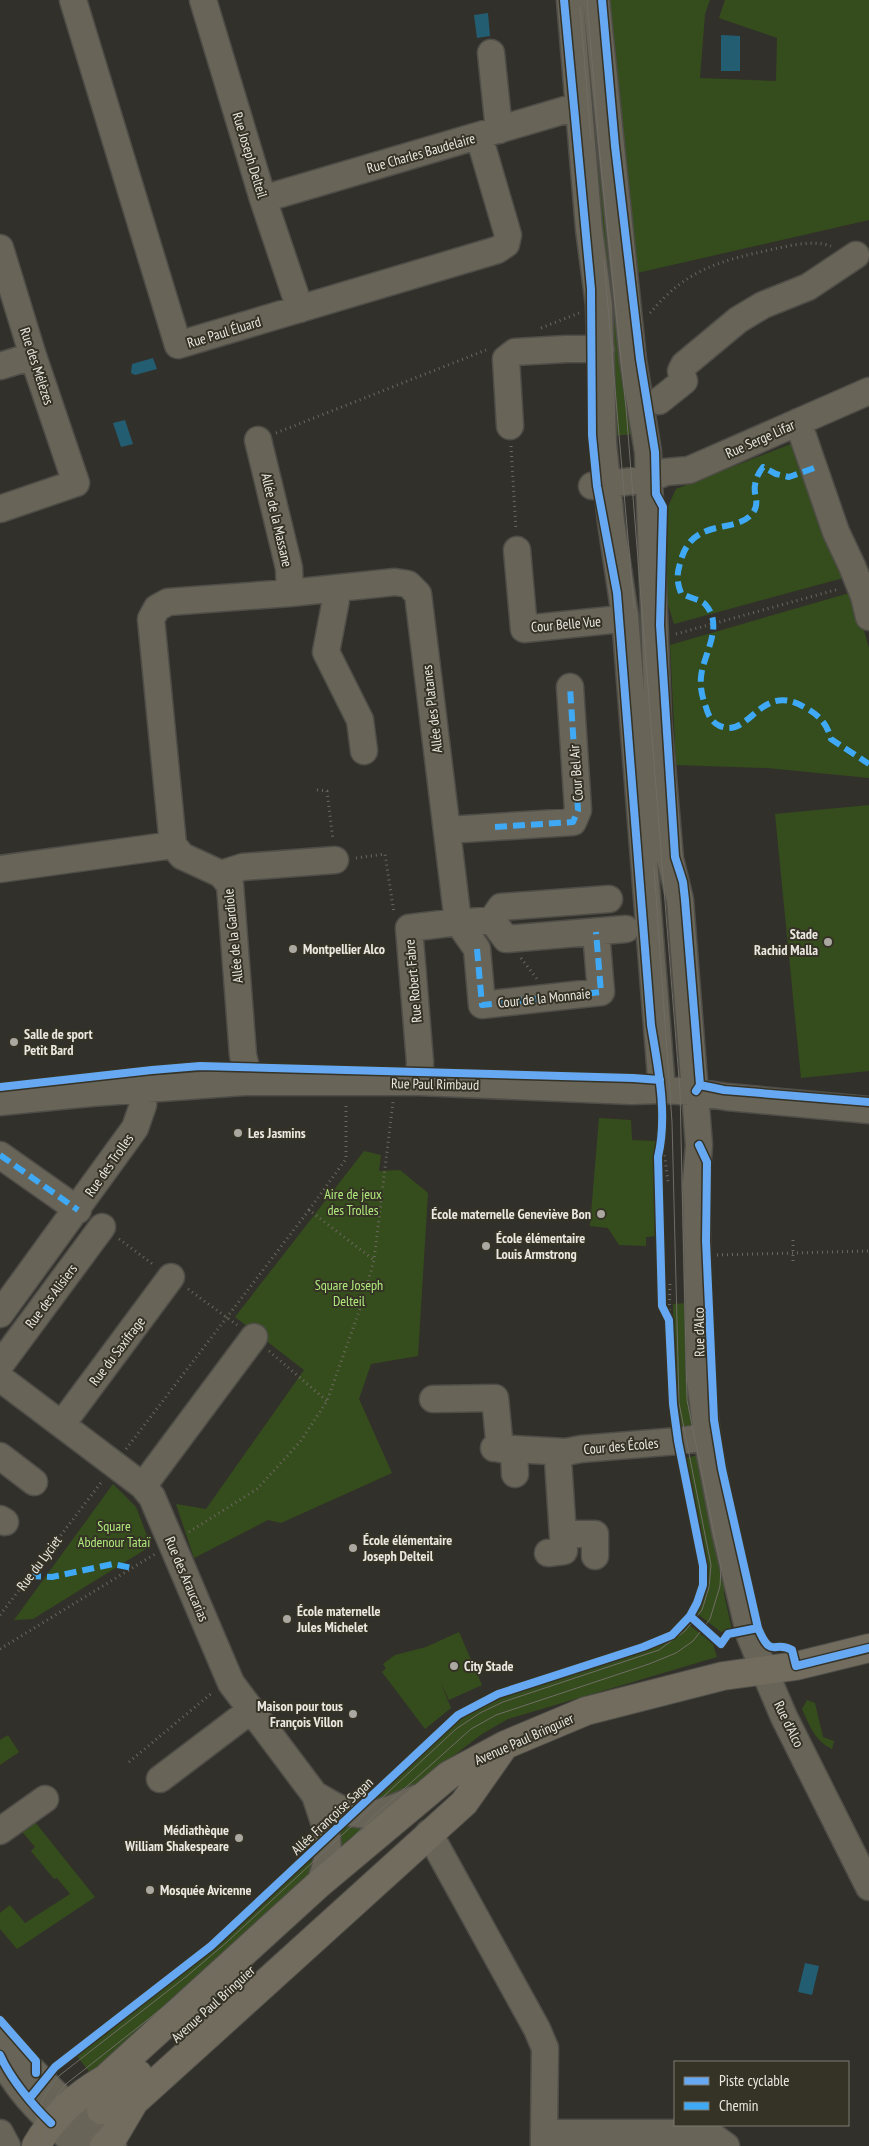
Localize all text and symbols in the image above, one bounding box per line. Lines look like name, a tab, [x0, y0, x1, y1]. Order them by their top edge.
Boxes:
street label: Rue Joseph Delteil	[228, 110, 272, 201]
street label: Rue Charles Baudelaire	[365, 129, 477, 177]
street label: Rue Paul Éluard	[185, 312, 263, 352]
street label: Rue des Mélèzes	[16, 325, 58, 407]
street label: Rue Serge Lifar	[723, 416, 798, 462]
street label: Allée de la Massane	[257, 471, 297, 569]
street label: Cour Belle Vue	[530, 612, 602, 636]
street label: Allée des Platanes	[418, 664, 446, 754]
street label: Cour Bel Air	[565, 744, 587, 802]
street label: Allée de la Gardiole	[219, 888, 247, 984]
place label: Stade Rachid Malla	[754, 925, 818, 959]
marker: Stade Rachid Malla	[822, 936, 834, 948]
street label: Rue Robert Fabre	[400, 938, 426, 1023]
place label: Montpellier Alco	[303, 940, 385, 958]
marker: Montpellier Alco	[287, 943, 299, 955]
street label: Cour de la Monnaie	[497, 984, 592, 1012]
place label: Salle de sport Petit Bard	[24, 1025, 93, 1059]
marker: Salle de sport Petit Bard	[8, 1036, 20, 1048]
street label: Rue Paul Rimbaud	[391, 1074, 479, 1094]
place label: Les Jasmins	[248, 1124, 306, 1142]
marker: Les Jasmins	[232, 1127, 244, 1139]
street label: Rue des Trolles	[81, 1130, 137, 1200]
park label: Aire de jeux des Trolles	[324, 1185, 382, 1219]
place label: École maternelle Geneviève Bon	[431, 1205, 591, 1223]
marker: École maternelle Geneviève Bon	[595, 1208, 607, 1220]
place label: École élémentaire Louis Armstrong	[496, 1229, 585, 1263]
marker: École élémentaire Louis Armstrong	[480, 1240, 492, 1252]
street label: Rue des Alisiers	[21, 1260, 81, 1332]
park label: Square Joseph Delteil	[315, 1276, 383, 1310]
street label: Rue d'Alco	[690, 1307, 708, 1357]
street label: Rue du Saxifrage	[85, 1313, 149, 1389]
street label: Cour des Écoles	[583, 1434, 659, 1458]
park label: Square Abdenour Tataï	[78, 1517, 151, 1551]
place label: École élémentaire Joseph Delteil	[362, 1531, 452, 1565]
street label: Rue du Lyciet	[12, 1532, 66, 1594]
street label: Rue des Araucarias	[161, 1534, 213, 1624]
marker: École élémentaire Joseph Delteil	[347, 1542, 359, 1554]
place label: École maternelle Jules Michelet	[296, 1602, 381, 1636]
marker: École maternelle Jules Michelet	[281, 1613, 293, 1625]
place label: City Stade	[464, 1657, 514, 1675]
marker: City Stade	[448, 1660, 460, 1672]
place label: Maison pour tous François Villon	[257, 1697, 343, 1731]
street label: Rue d'Alco	[770, 1698, 808, 1750]
marker: Maison pour tous François Villon	[347, 1708, 359, 1720]
street label: Avenue Paul Bringuier	[472, 1709, 576, 1769]
street label: Allée Françoise Sagan	[287, 1773, 377, 1859]
place label: Médiathèque William Shakespeare	[124, 1821, 229, 1855]
marker: Médiathèque William Shakespeare	[233, 1832, 245, 1844]
place label: Mosquée Avicenne	[160, 1881, 252, 1899]
marker: Mosquée Avicenne	[144, 1884, 156, 1896]
street label: Avenue Paul Bringuier	[167, 1962, 259, 2046]
legend	[674, 2061, 849, 2126]
text: Piste cyclable	[719, 2071, 789, 2090]
text: Chemin	[719, 2096, 758, 2115]

